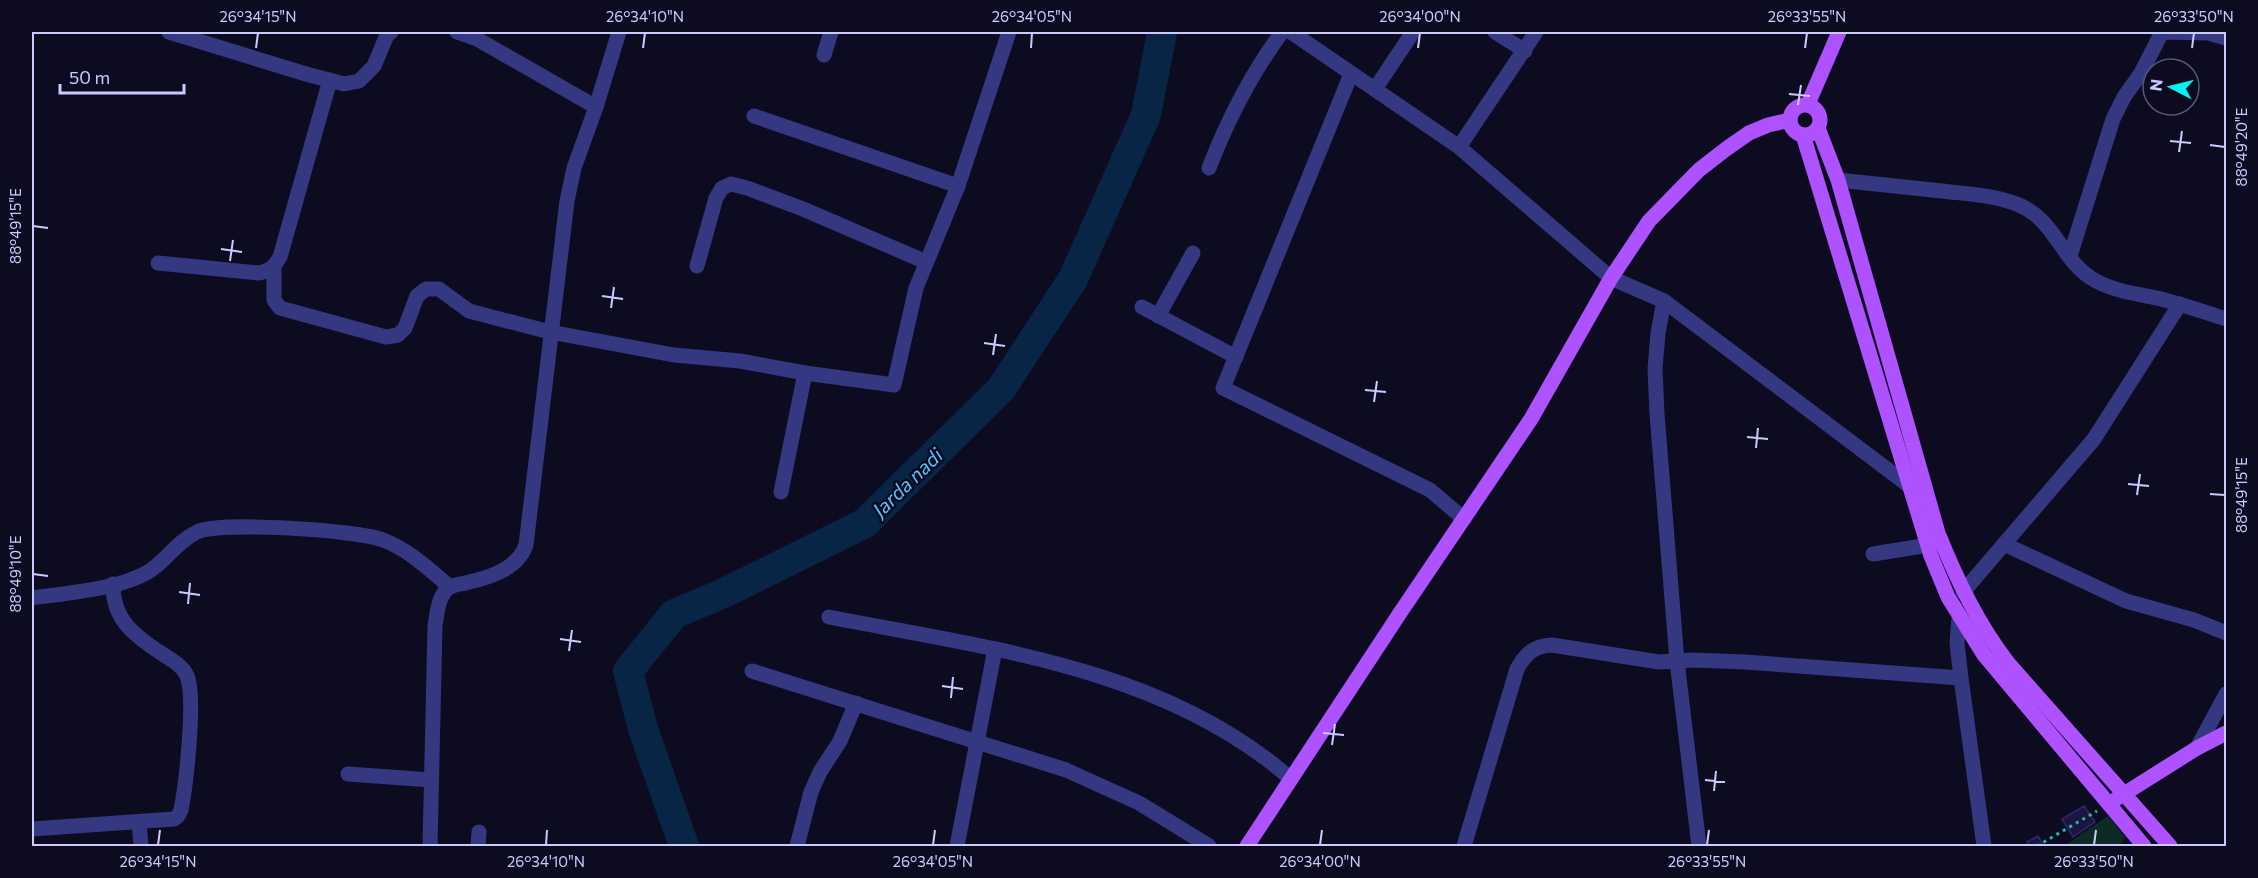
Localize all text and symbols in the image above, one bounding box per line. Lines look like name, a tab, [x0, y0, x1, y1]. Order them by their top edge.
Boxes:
text: 26°34'15"N	[220, 7, 296, 25]
text: 26°34'10"N	[606, 7, 684, 25]
text: 26°34'05"N	[992, 7, 1072, 25]
text: 26°34'00"N	[1379, 7, 1461, 25]
text: 26°33'55"N	[1768, 7, 1846, 25]
text: 26°33'50"N	[2154, 7, 2234, 25]
scale bar	[60, 57, 184, 95]
north arrow	[2141, 57, 2201, 117]
text: 50 m	[69, 66, 110, 88]
text: N	[2145, 78, 2166, 92]
text: 88°49'20"E	[2232, 107, 2250, 186]
text: 88°49'15"E	[6, 188, 24, 264]
water label: Jarda nadi	[865, 442, 948, 523]
text: 88°49'15"E	[2232, 457, 2250, 533]
text: 88°49'10"E	[6, 535, 24, 613]
text: 26°34'15"N	[120, 852, 196, 870]
text: 26°34'10"N	[507, 852, 585, 870]
text: 26°34'05"N	[893, 852, 973, 870]
text: 26°34'00"N	[1279, 852, 1361, 870]
text: 26°33'55"N	[1668, 852, 1746, 870]
text: 26°33'50"N	[2054, 852, 2134, 870]

